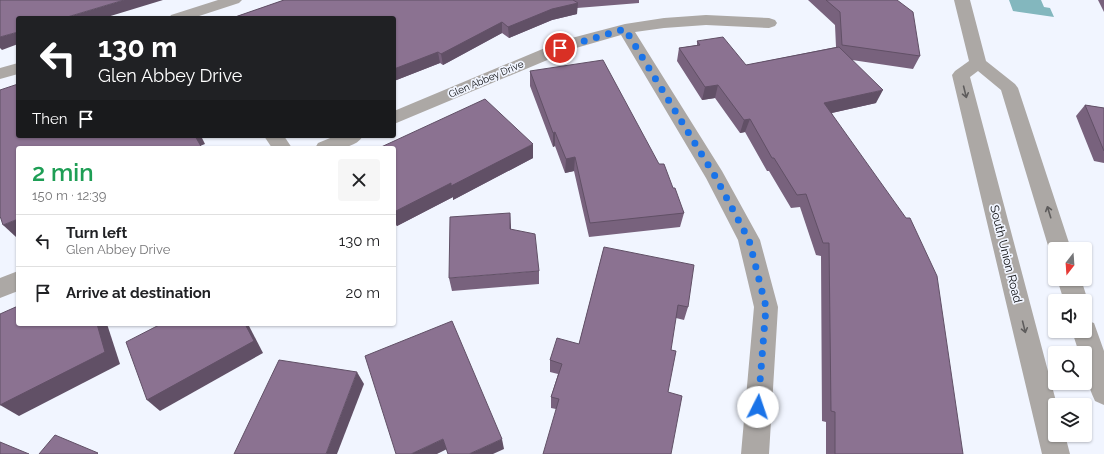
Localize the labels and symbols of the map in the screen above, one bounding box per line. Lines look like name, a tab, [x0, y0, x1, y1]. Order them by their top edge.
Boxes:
pin	[543, 31, 577, 65]
street label: Glen Abbey Drive	[447, 58, 525, 100]
one-way arrow	[962, 86, 970, 99]
street label: South Union Road	[987, 204, 1025, 304]
one-way arrow	[1044, 206, 1052, 218]
north arrow	[1048, 242, 1092, 286]
one-way arrow	[1021, 320, 1028, 333]
position arrow	[737, 386, 779, 428]

